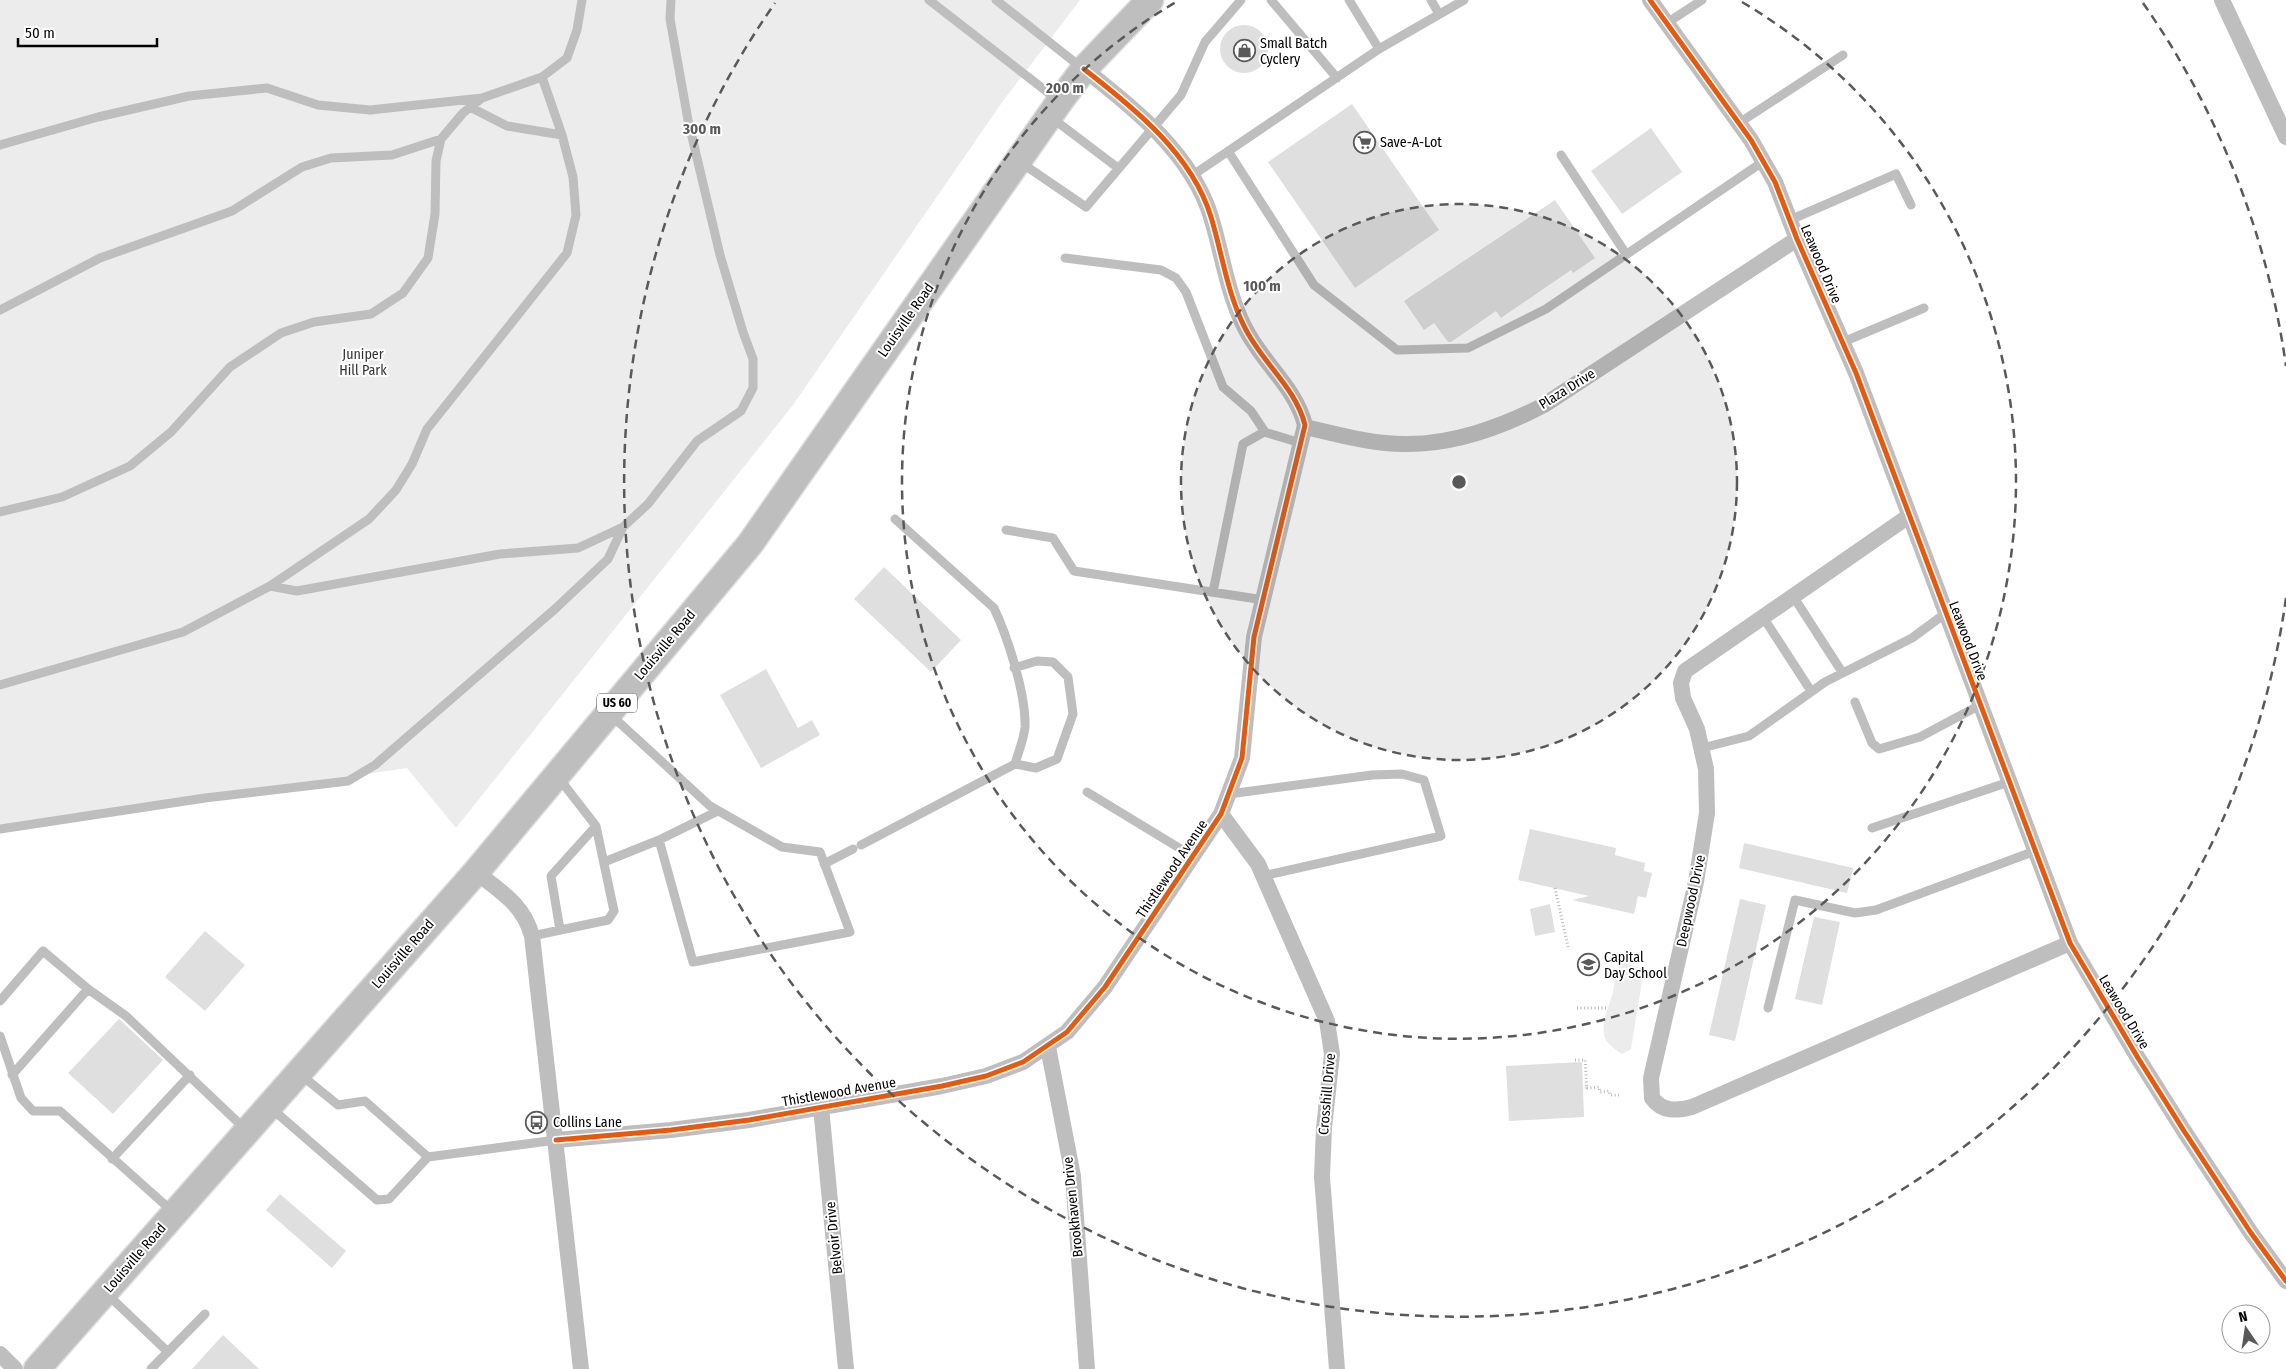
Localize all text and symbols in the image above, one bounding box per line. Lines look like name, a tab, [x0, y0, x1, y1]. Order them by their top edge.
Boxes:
scale bar	[18, 15, 156, 47]
text: 50 m	[25, 24, 55, 42]
place label: Small Batch Cyclery	[1260, 35, 1327, 68]
shop icon: Small Batch Cyclery	[1232, 39, 1256, 63]
text: 200 m	[1045, 79, 1084, 97]
text: 300 m	[682, 120, 721, 138]
supermarket icon: Save-A-Lot	[1352, 130, 1376, 154]
place label: Save-A-Lot	[1380, 134, 1442, 151]
street label: Leawood Drive	[1797, 222, 1845, 306]
text: 100 m	[1243, 277, 1281, 295]
street label: Louisville Road	[874, 280, 938, 360]
park label: Juniper Hill Park	[339, 346, 387, 379]
street label: Plaza Drive	[1536, 365, 1598, 413]
centre of rings	[1450, 473, 1468, 491]
street label: Leawood Drive	[1945, 599, 1991, 683]
street label: Louisville Road	[631, 607, 699, 683]
road number: US 60	[597, 694, 637, 712]
street label: Thistlewood Avenue	[1133, 816, 1211, 921]
street label: Deepwood Drive	[1673, 853, 1709, 949]
street label: Louisville Road	[368, 916, 438, 992]
place label: Capital Day School	[1604, 949, 1667, 982]
school or university icon: Capital Day School	[1576, 953, 1600, 977]
street label: Leawood Drive	[2095, 972, 2153, 1052]
street label: Crosshill Drive	[1315, 1052, 1339, 1135]
street label: Thistlewood Avenue	[781, 1074, 897, 1110]
bus stop icon: Collins Lane	[525, 1110, 549, 1134]
place label: Collins Lane	[553, 1114, 622, 1131]
street label: Brookhaven Drive	[1059, 1156, 1087, 1258]
street label: Belvoir Drive	[822, 1201, 846, 1275]
street label: Louisville Road	[100, 1220, 170, 1296]
north arrow	[2221, 1304, 2271, 1354]
text: N	[2237, 1308, 2249, 1326]

